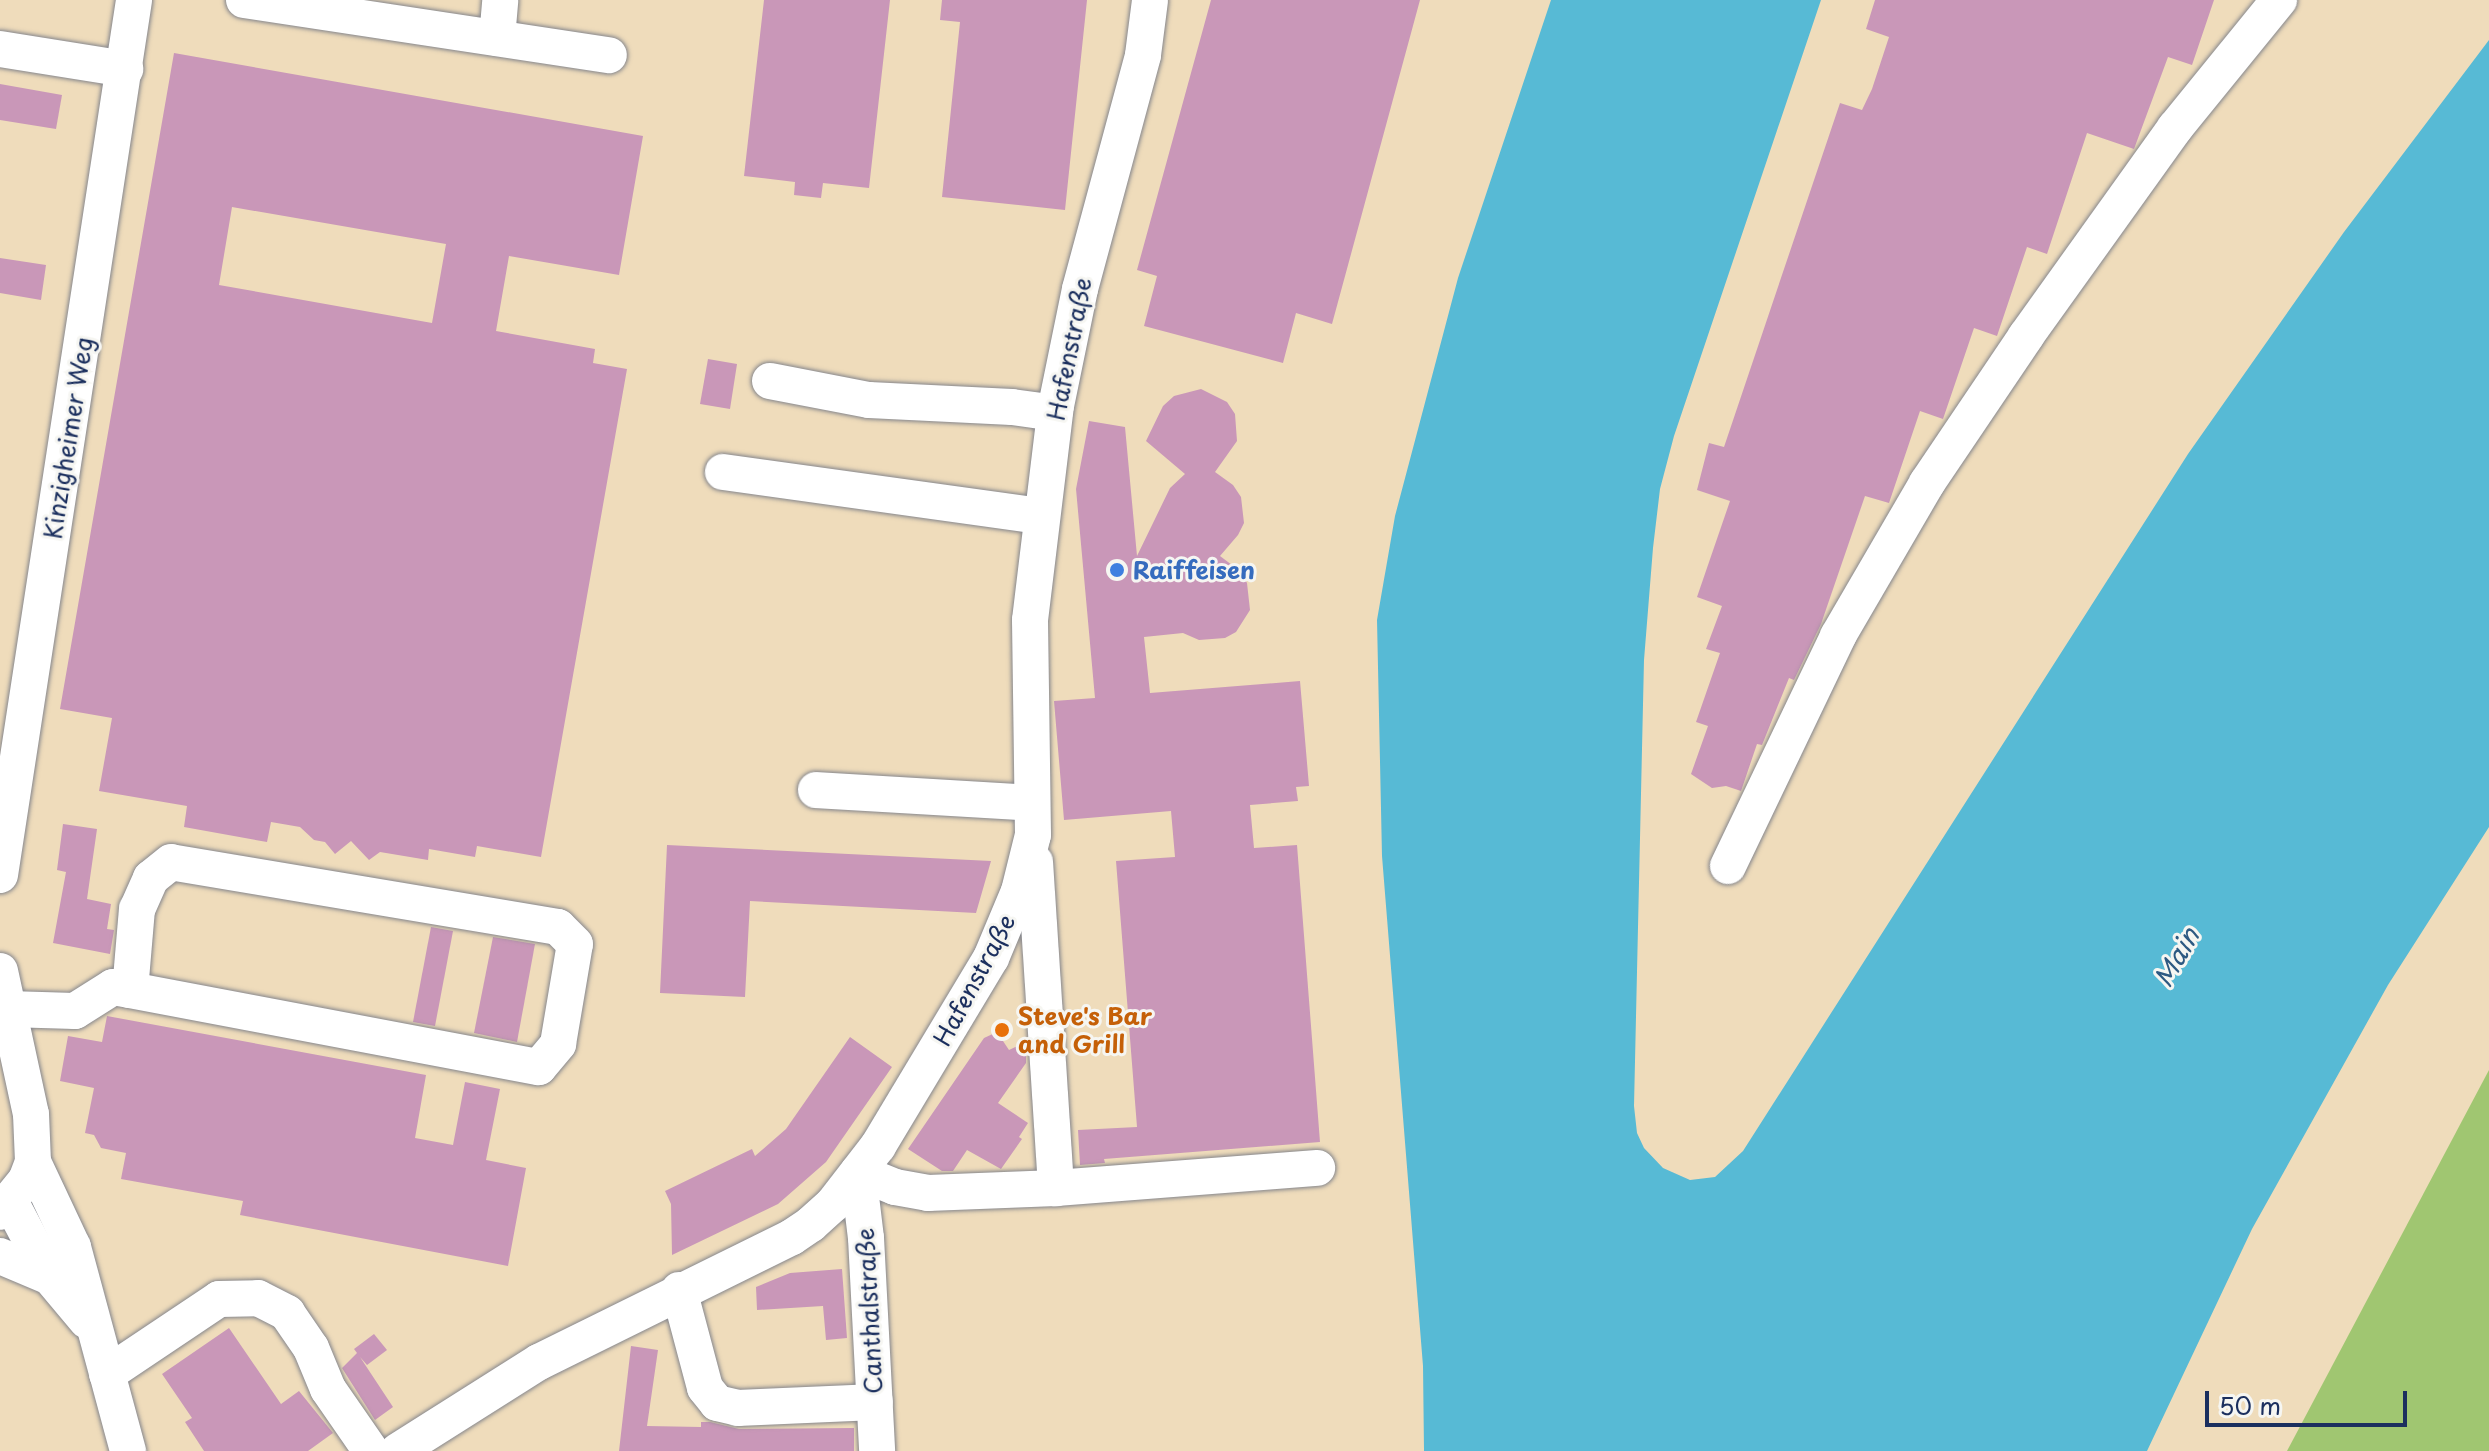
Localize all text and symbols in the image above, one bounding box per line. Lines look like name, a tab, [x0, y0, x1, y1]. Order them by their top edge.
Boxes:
street label: Hafenstraße	[1041, 275, 1097, 423]
street label: Kinzigheimer Weg	[38, 334, 98, 542]
place label: Raiffeisen	[1133, 556, 1255, 584]
marker: Raiffeisen	[1108, 561, 1126, 579]
street label: Hafenstraße	[927, 909, 1021, 1051]
water label: Main	[2147, 922, 2205, 992]
place label: Steve's Bar and Grill	[1018, 1002, 1152, 1058]
marker: Steve's Bar and Grill	[993, 1021, 1011, 1039]
street label: Canthalstraße	[850, 1227, 888, 1395]
scale bar	[2209, 1375, 2411, 1425]
text: 50 m	[2219, 1387, 2281, 1423]

